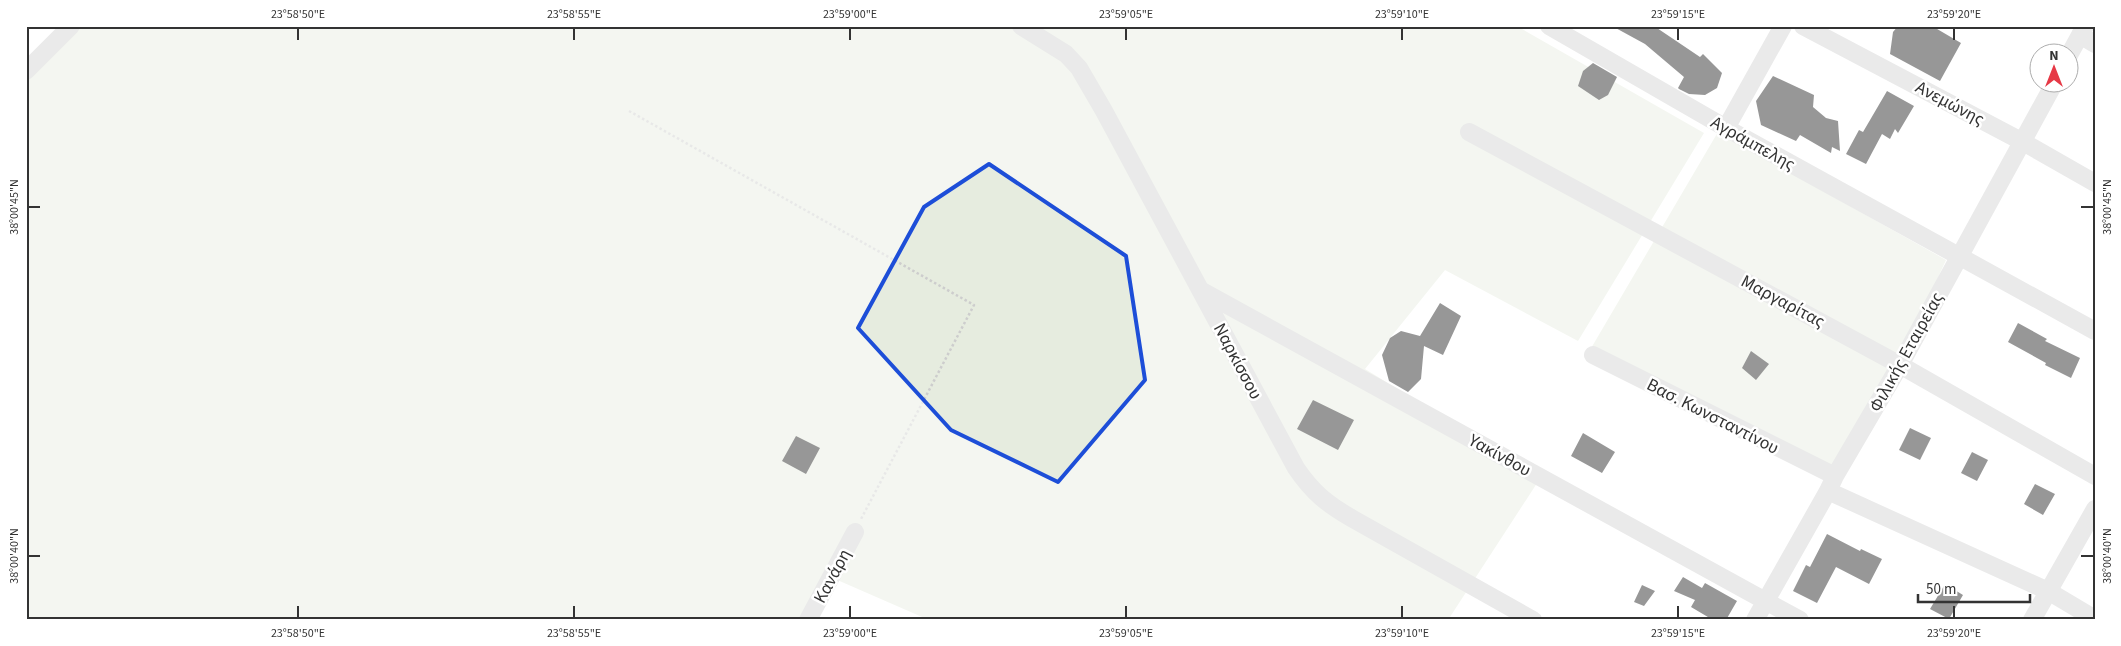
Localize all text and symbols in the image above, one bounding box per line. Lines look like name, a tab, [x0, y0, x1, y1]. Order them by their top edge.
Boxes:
text: 23°58'50"E	[271, 6, 325, 23]
text: 23°58'55"E	[547, 6, 601, 23]
text: 23°59'00"E	[823, 6, 877, 23]
text: 23°59'05"E	[1099, 6, 1153, 23]
text: 23°59'10"E	[1375, 6, 1429, 23]
text: 23°59'15"E	[1651, 6, 1705, 23]
text: 23°59'20"E	[1927, 6, 1981, 23]
north arrow	[2028, 42, 2078, 92]
text: N	[2049, 46, 2059, 66]
street label: Ανεμώνης	[1911, 75, 1989, 132]
street label: Αγράμπελης	[1706, 110, 1800, 177]
text: 38°00'45"N	[6, 179, 23, 235]
text: 38°00'45"N	[2099, 179, 2116, 235]
street label: Μαργαρίτας	[1736, 269, 1829, 334]
street label: Φιλικής Εταιρείας	[1863, 288, 1950, 417]
street label: Ναρκίσσου	[1207, 319, 1268, 404]
street label: Βασ. Κωνσταντίνου	[1642, 372, 1783, 461]
street label: Υακίνθου	[1463, 428, 1536, 483]
text: 38°00'40"N	[6, 528, 23, 584]
text: 38°00'40"N	[2099, 528, 2116, 584]
street label: Κανάρη	[808, 545, 857, 608]
scale bar	[1918, 571, 2031, 603]
text: 50 m	[1926, 579, 1956, 600]
text: 23°58'50"E	[271, 625, 325, 642]
text: 23°58'55"E	[547, 625, 601, 642]
text: 23°59'00"E	[823, 625, 877, 642]
text: 23°59'05"E	[1099, 625, 1153, 642]
text: 23°59'10"E	[1375, 625, 1429, 642]
text: 23°59'15"E	[1651, 625, 1705, 642]
text: 23°59'20"E	[1927, 625, 1981, 642]

